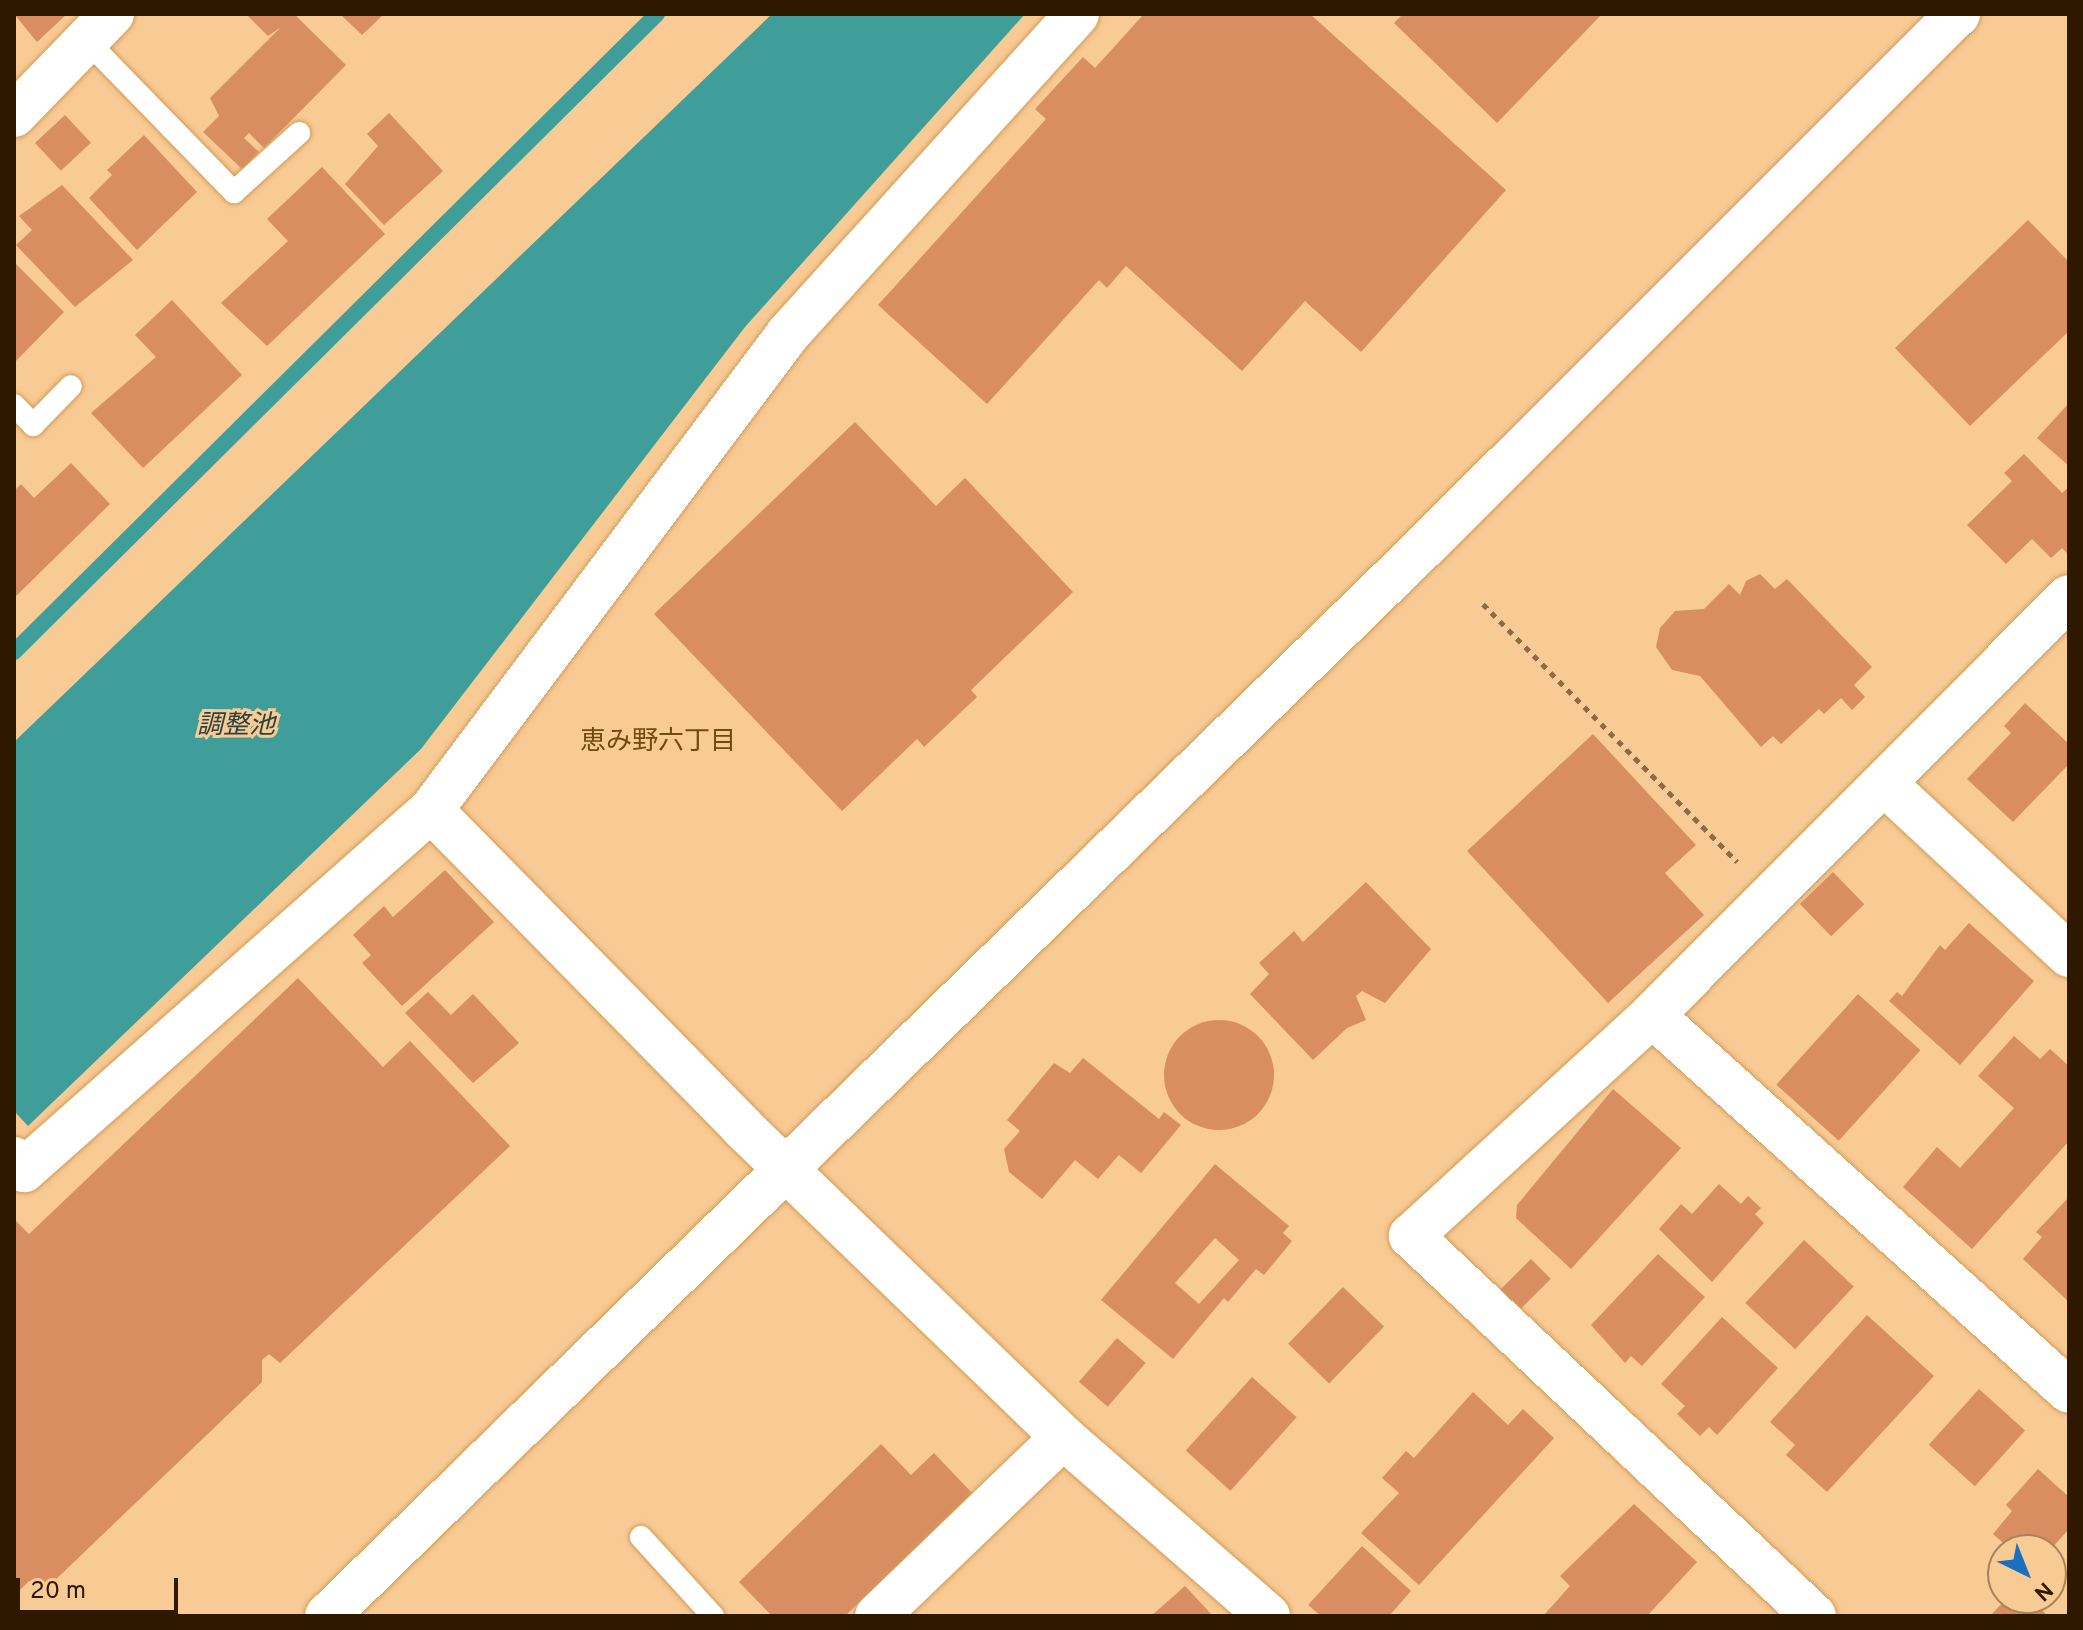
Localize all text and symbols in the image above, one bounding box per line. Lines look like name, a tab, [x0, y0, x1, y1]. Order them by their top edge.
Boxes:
water label: 調整池	[197, 711, 275, 743]
district label: 恵み野六丁目	[580, 727, 736, 759]
north arrow	[1987, 1534, 2067, 1614]
scale bar	[20, 1562, 182, 1612]
text: N	[2027, 1575, 2057, 1606]
text: 20 m	[30, 1577, 86, 1607]

